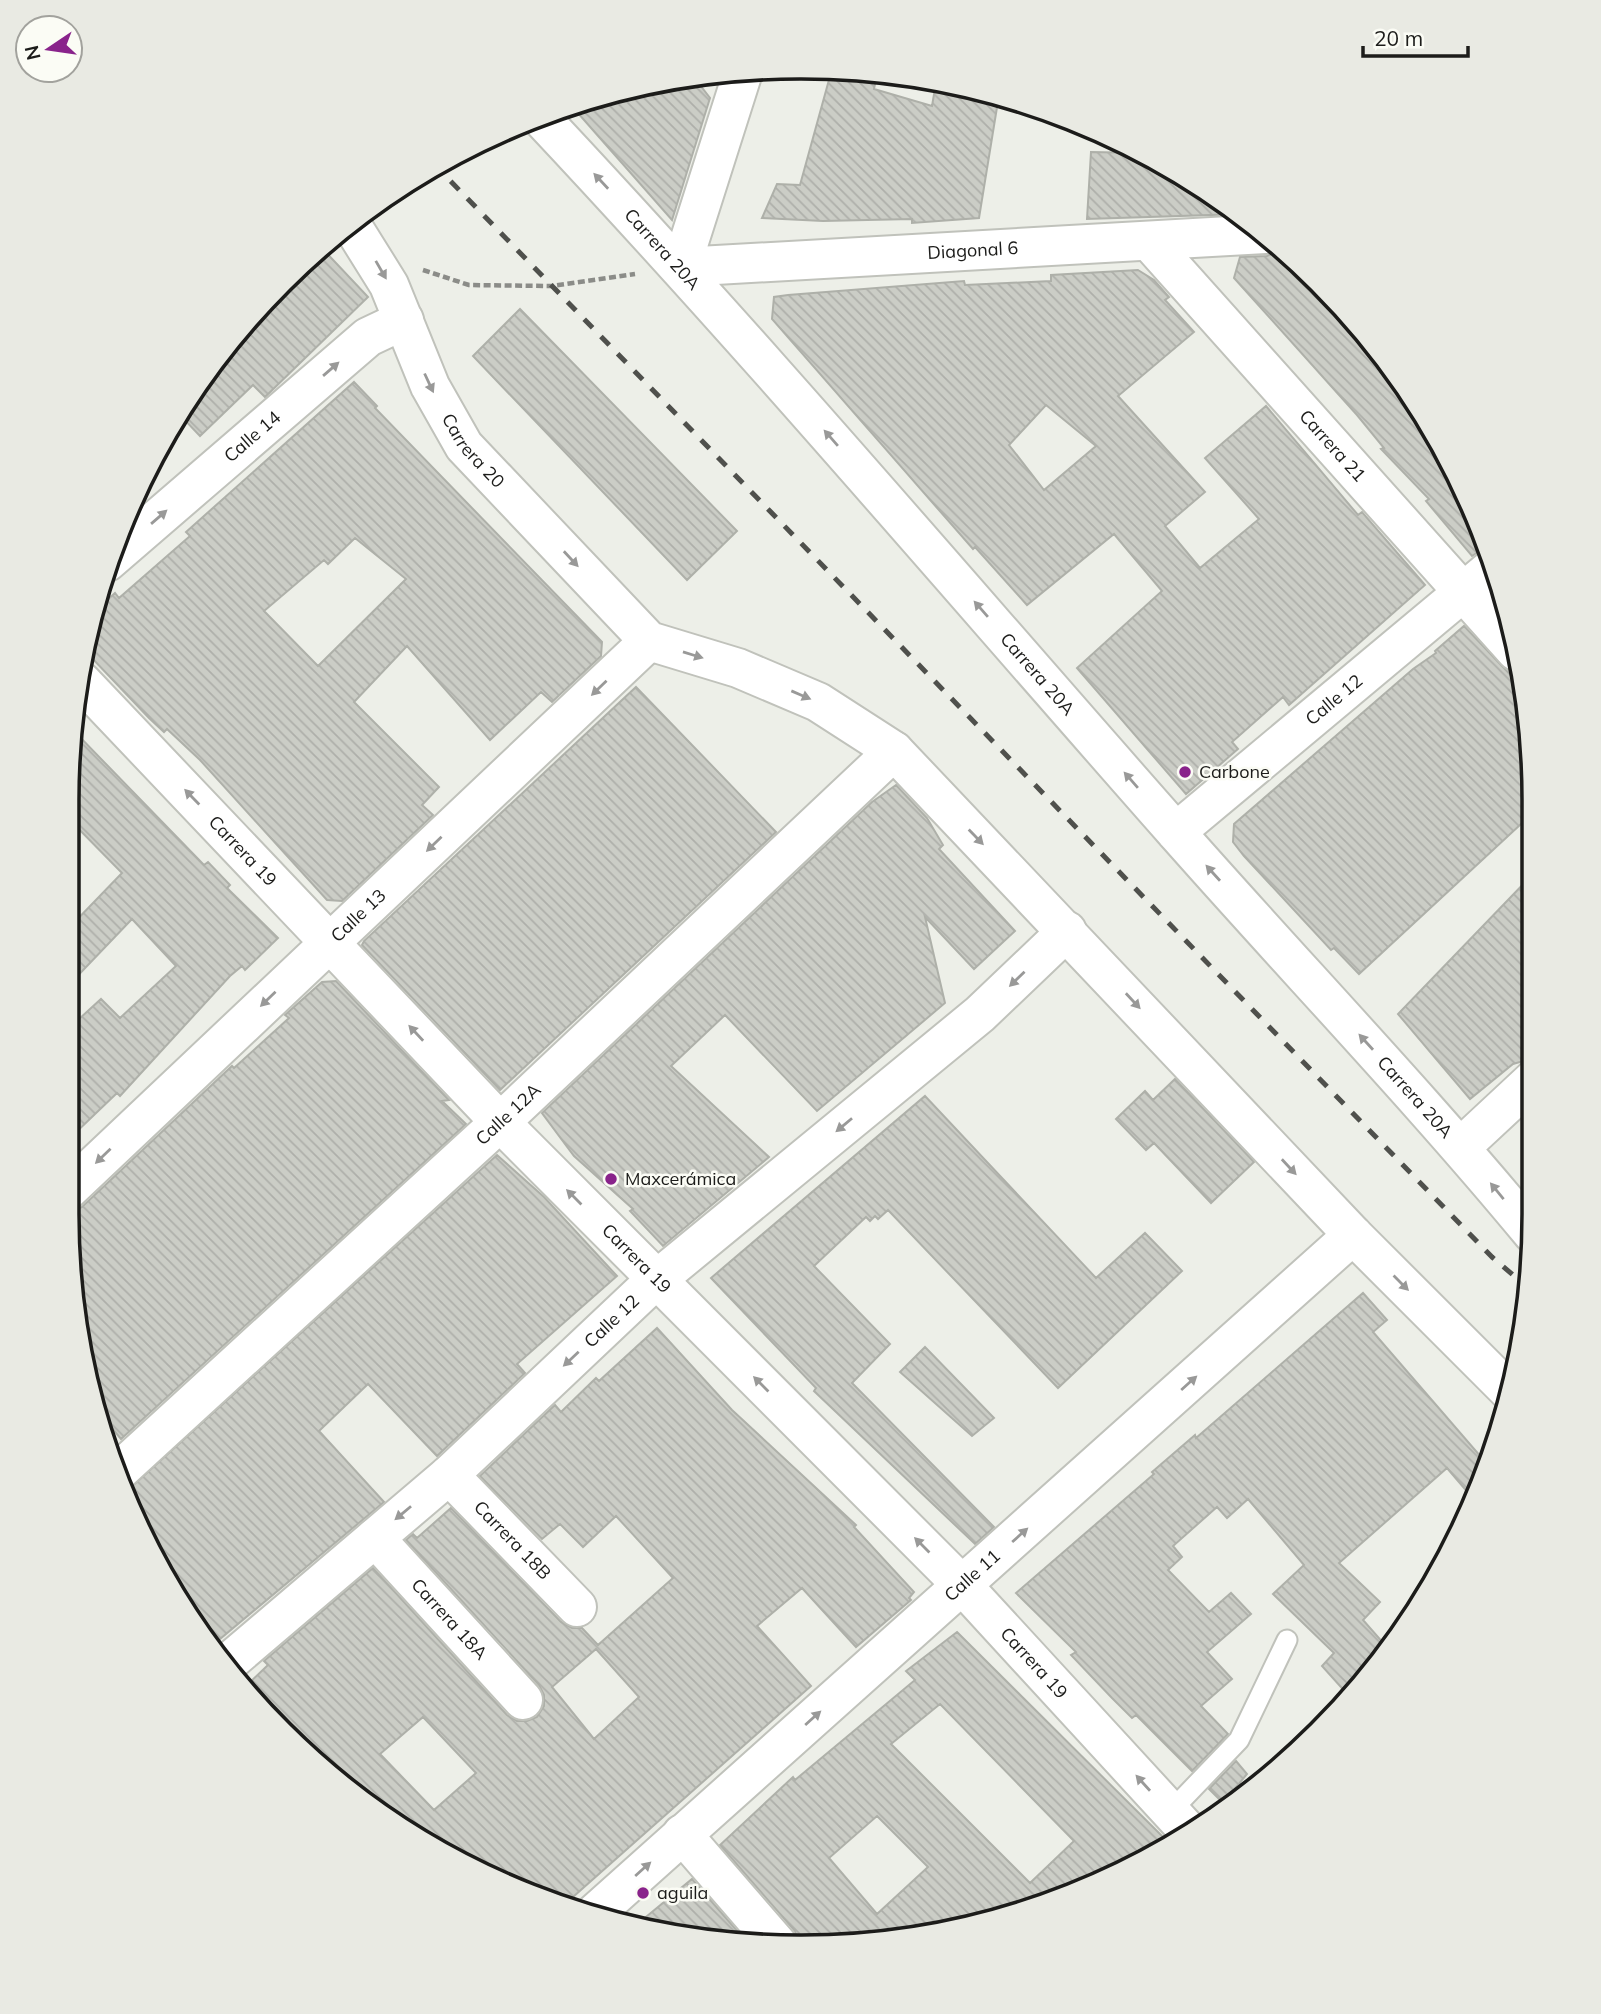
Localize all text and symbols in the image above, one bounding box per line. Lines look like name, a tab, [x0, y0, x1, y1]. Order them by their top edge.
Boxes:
north arrow	[14, 14, 84, 84]
scale bar	[1363, 14, 1468, 58]
text: 20 m	[1374, 25, 1423, 51]
text: N	[19, 43, 46, 63]
one-way arrow	[593, 173, 609, 190]
street label: Carrera 20A	[619, 203, 705, 295]
street label: Diagonal 6	[927, 236, 1019, 264]
one-way arrow	[374, 260, 386, 280]
one-way arrow	[322, 361, 340, 377]
one-way arrow	[423, 373, 435, 393]
street label: Calle 14	[219, 405, 285, 467]
street label: Carrera 21	[1294, 405, 1371, 486]
street label: Carrera 20	[437, 409, 510, 493]
one-way arrow	[823, 429, 839, 447]
one-way arrow	[150, 510, 167, 525]
one-way arrow	[562, 550, 579, 567]
one-way arrow	[973, 600, 989, 618]
street label: Carrera 20A	[995, 628, 1080, 720]
one-way arrow	[683, 650, 704, 660]
street label: Calle 12	[1300, 669, 1367, 730]
one-way arrow	[591, 679, 608, 695]
one-way arrow	[791, 689, 812, 700]
place label: Carbone	[1199, 760, 1270, 783]
marker: Carbone	[1177, 764, 1193, 780]
one-way arrow	[1123, 772, 1139, 789]
one-way arrow	[184, 789, 200, 806]
street label: Carrera 19	[204, 810, 282, 891]
one-way arrow	[967, 828, 984, 845]
one-way arrow	[426, 836, 443, 852]
one-way arrow	[1206, 865, 1221, 882]
street label: Calle 13	[326, 884, 391, 947]
one-way arrow	[1009, 970, 1026, 987]
one-way arrow	[259, 991, 276, 1007]
one-way arrow	[1124, 992, 1140, 1009]
one-way arrow	[408, 1024, 424, 1042]
one-way arrow	[1358, 1033, 1374, 1051]
street label: Carrera 20A	[1373, 1051, 1458, 1143]
street label: Calle 12A	[471, 1078, 545, 1150]
one-way arrow	[835, 1117, 852, 1132]
one-way arrow	[95, 1148, 112, 1164]
one-way arrow	[1281, 1158, 1297, 1176]
place label: Maxcerámica	[625, 1167, 736, 1190]
marker: Maxcerámica	[603, 1171, 619, 1187]
one-way arrow	[1490, 1182, 1505, 1199]
one-way arrow	[566, 1188, 583, 1205]
street label: Carrera 19	[597, 1219, 676, 1298]
one-way arrow	[1393, 1275, 1410, 1292]
street label: Calle 12	[579, 1289, 644, 1352]
one-way arrow	[563, 1351, 580, 1367]
one-way arrow	[1180, 1375, 1197, 1391]
one-way arrow	[753, 1376, 769, 1393]
street label: Carrera 18B	[469, 1496, 556, 1584]
one-way arrow	[395, 1506, 413, 1521]
one-way arrow	[1011, 1527, 1029, 1543]
one-way arrow	[914, 1537, 930, 1554]
street label: Calle 11	[939, 1544, 1005, 1606]
street label: Carrera 18A	[407, 1573, 493, 1664]
street label: Carrera 19	[996, 1622, 1073, 1703]
one-way arrow	[804, 1710, 822, 1726]
one-way arrow	[1136, 1775, 1152, 1792]
one-way arrow	[634, 1862, 651, 1878]
place label: aguila	[657, 1881, 708, 1904]
marker: aguila	[635, 1885, 651, 1901]

